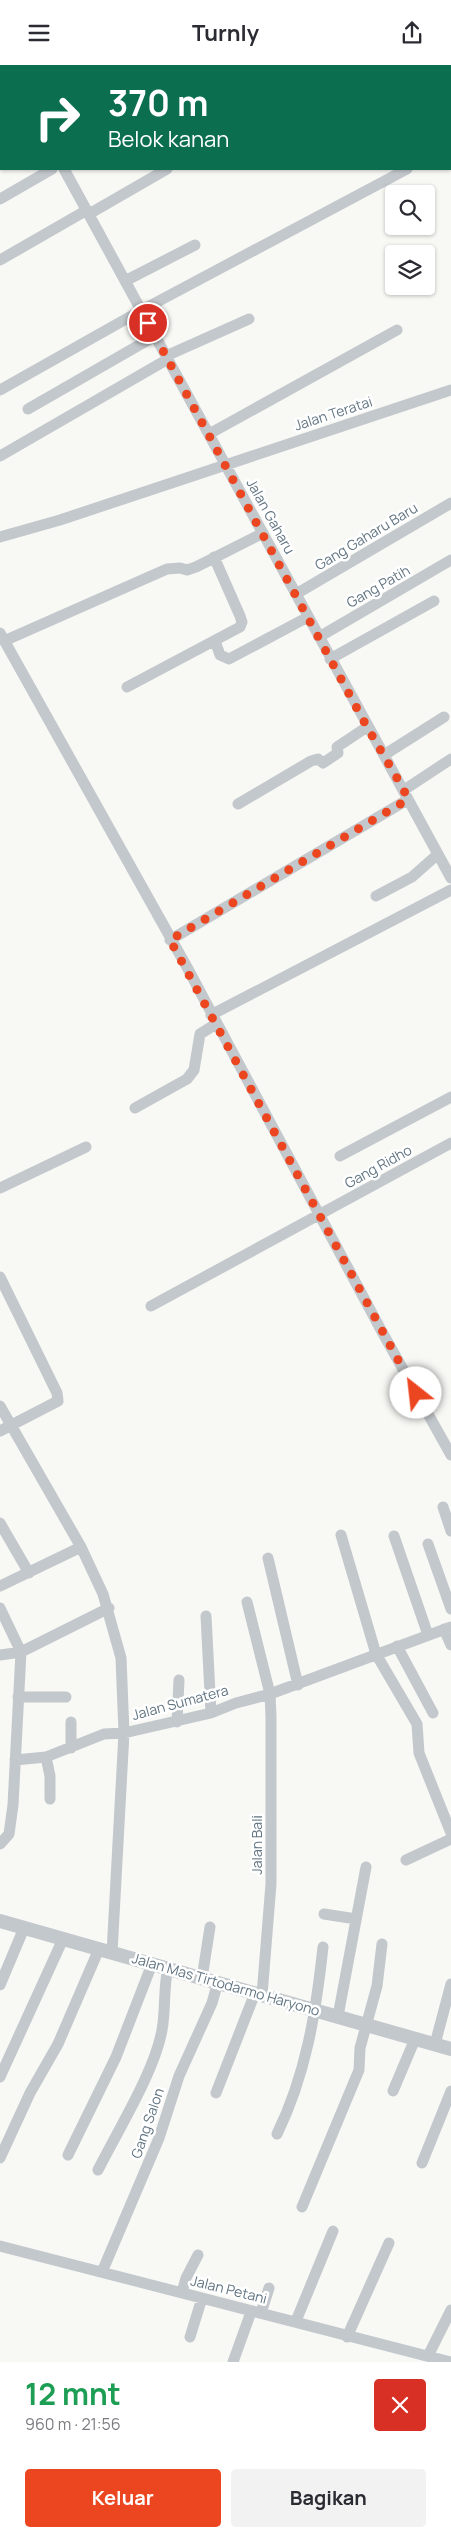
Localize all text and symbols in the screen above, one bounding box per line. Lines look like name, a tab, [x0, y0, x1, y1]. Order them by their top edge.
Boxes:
text: Turnly	[192, 18, 259, 48]
icon: menu	[25, 19, 53, 47]
icon: share	[398, 19, 426, 47]
text: 370 m	[108, 79, 209, 127]
icon: right	[25, 85, 90, 150]
text: Belok kanan	[108, 124, 229, 154]
map controls	[385, 185, 435, 295]
button: search	[385, 185, 435, 235]
button: layers	[385, 245, 435, 295]
pin	[127, 302, 169, 344]
icon: arrive	[134, 309, 162, 337]
street label: Jalan Teratai	[292, 391, 374, 435]
street label: Jalan Gaharu	[242, 475, 300, 557]
street label: Gang Gaharu Baru	[311, 498, 421, 574]
street label: Gang Patih	[343, 560, 413, 612]
street label: Gang Ridho	[341, 1140, 415, 1192]
position arrow	[389, 1366, 441, 1418]
street label: Jalan Sumatera	[130, 1680, 230, 1724]
street label: Jalan Bali	[247, 1815, 266, 1875]
street label: Jalan Mas Tirtodarmo Haryono	[130, 1948, 322, 2020]
street label: Gang Salon	[126, 2085, 168, 2161]
street label: Jalan Petani	[189, 2270, 269, 2308]
text: 12 mnt	[25, 2373, 121, 2414]
button: close	[374, 2379, 426, 2431]
text: 960 m · 21:56	[25, 2413, 121, 2435]
button: Keluar	[25, 2469, 221, 2527]
button: Bagikan	[231, 2469, 426, 2527]

